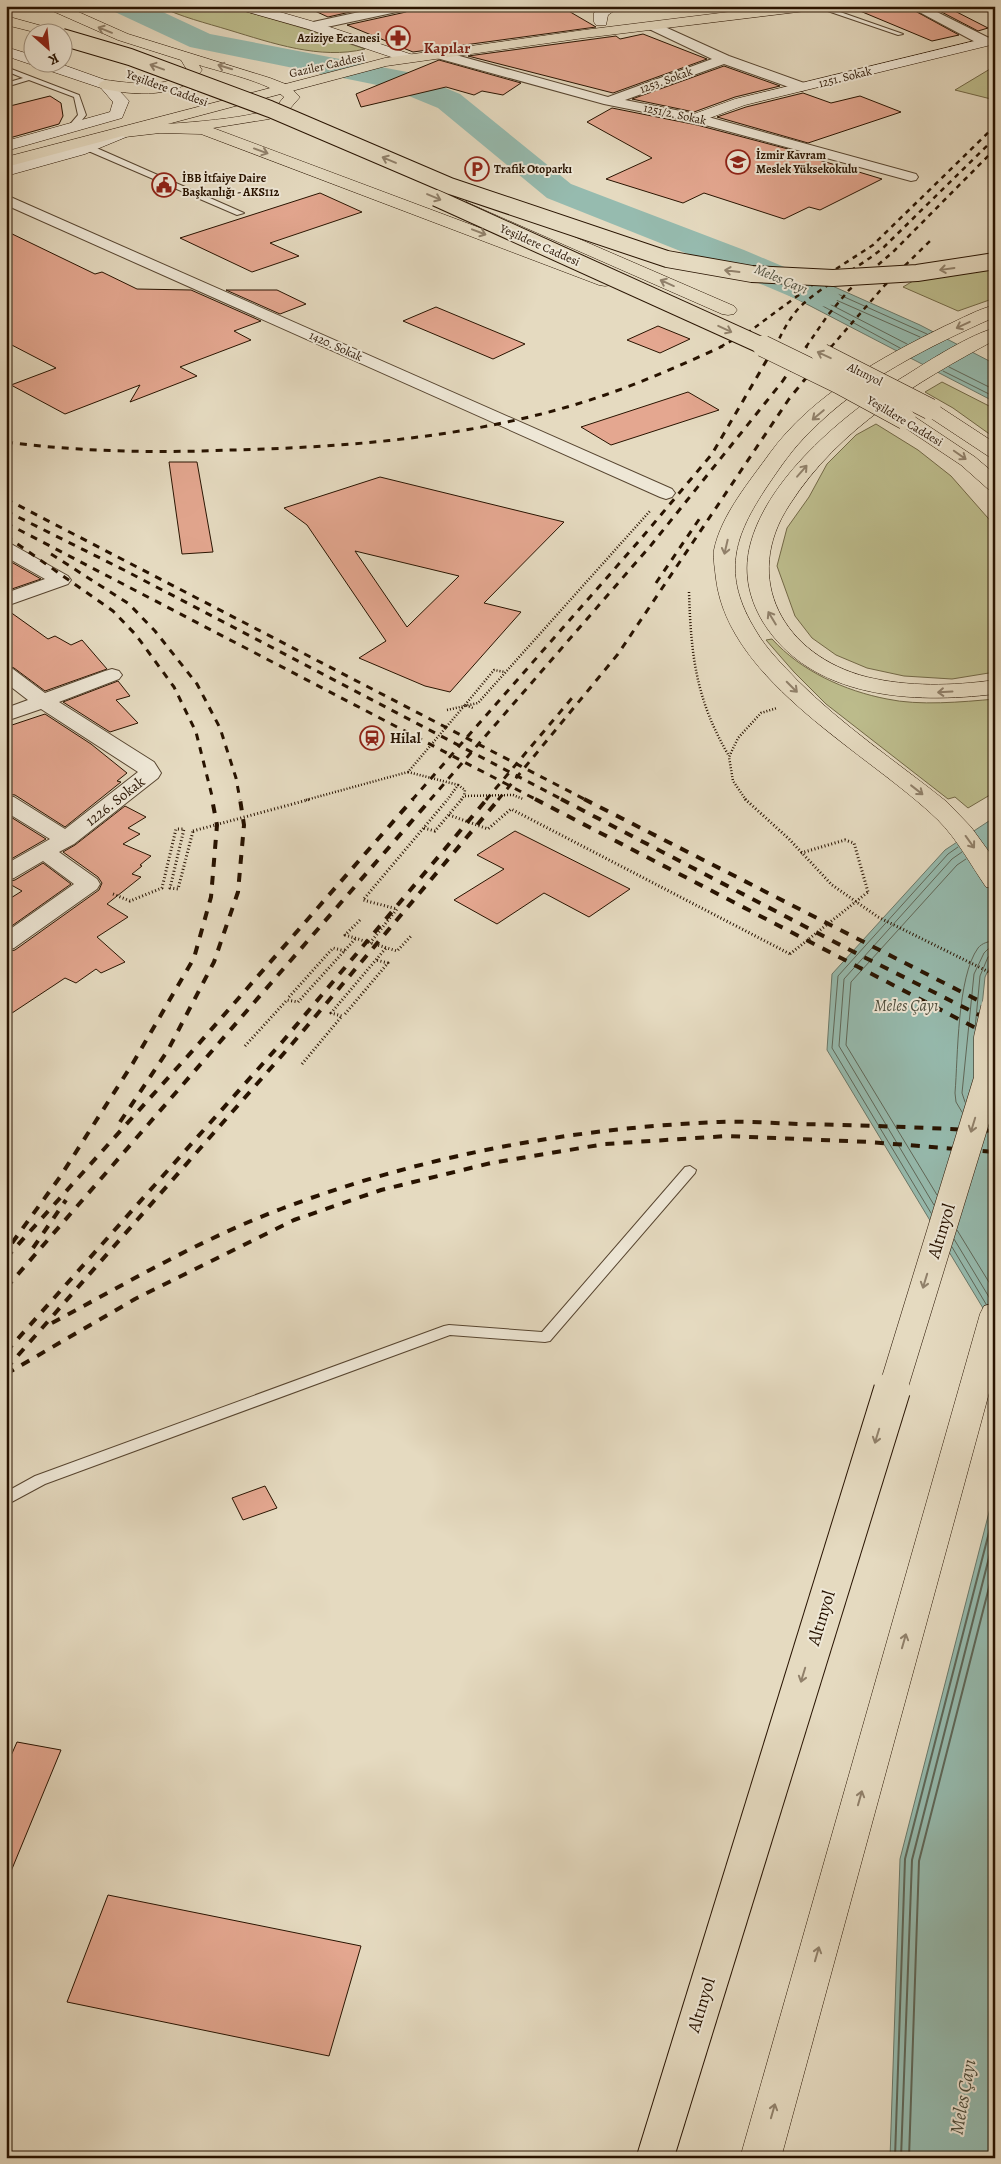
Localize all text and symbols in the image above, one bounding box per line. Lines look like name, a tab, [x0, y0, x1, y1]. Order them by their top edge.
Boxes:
north arrow	[22, 22, 72, 72]
one-way arrow	[98, 24, 113, 34]
pharmacy icon: Aziziye Eczanesi	[385, 25, 411, 51]
place label: Aziziye Eczanesi	[296, 30, 380, 46]
district label: Kapılar	[424, 38, 470, 58]
text: K	[45, 49, 62, 70]
street label: Gaziler Caddesi	[288, 49, 366, 81]
one-way arrow	[150, 62, 165, 71]
one-way arrow	[217, 62, 233, 72]
street label: 1253. Sokak	[637, 63, 695, 97]
street label: 1251. Sokak	[817, 63, 873, 91]
street label: Yeşildere Caddesi	[123, 65, 210, 110]
street label: 1251/2. Sokak	[642, 100, 708, 128]
one-way arrow	[253, 147, 268, 157]
place label: İzmir Kavram Meslek Yüksekokulu	[756, 147, 858, 177]
school or university icon: İzmir Kavram Meslek Yüksekokulu	[725, 149, 751, 175]
one-way arrow	[381, 155, 396, 164]
parking icon: Trafik Otoparkı	[464, 156, 490, 182]
place label: Trafik Otoparkı	[494, 161, 573, 177]
place label: İBB İtfaiye Daire Başkanlığı - AKS112	[182, 170, 279, 200]
public building icon: İBB İtfaiye Daire Başkanlığı - AKS112	[151, 172, 177, 198]
one-way arrow	[426, 193, 441, 203]
street label: Yeşildere Caddesi	[496, 220, 583, 270]
one-way arrow	[471, 228, 486, 238]
water label: Meles Çayı	[751, 259, 811, 299]
one-way arrow	[939, 264, 955, 274]
one-way arrow	[725, 266, 741, 276]
one-way arrow	[660, 278, 675, 288]
one-way arrow	[956, 320, 971, 330]
one-way arrow	[717, 324, 732, 334]
street label: 1420. Sokak	[307, 327, 365, 365]
one-way arrow	[817, 350, 832, 360]
street label: Altınyol	[844, 358, 885, 389]
street label: Yeşildere Caddesi	[863, 391, 946, 450]
one-way arrow	[811, 409, 824, 420]
one-way arrow	[953, 450, 967, 460]
one-way arrow	[797, 465, 808, 478]
one-way arrow	[721, 538, 731, 554]
one-way arrow	[766, 612, 776, 626]
one-way arrow	[786, 681, 798, 693]
one-way arrow	[937, 687, 953, 696]
station icon: Hilal	[359, 725, 385, 751]
place label: Hilal	[390, 728, 421, 748]
street label: 1226. Sokak	[81, 771, 149, 831]
one-way arrow	[910, 785, 923, 796]
one-way arrow	[965, 835, 975, 849]
water label: Meles Çayı	[874, 995, 938, 1017]
one-way arrow	[968, 1117, 978, 1133]
street label: Altınyol	[921, 1200, 961, 1262]
one-way arrow	[920, 1272, 930, 1288]
one-way arrow	[872, 1428, 882, 1444]
street label: Altınyol	[801, 1587, 841, 1649]
one-way arrow	[899, 1634, 909, 1650]
one-way arrow	[798, 1666, 808, 1682]
one-way arrow	[856, 1790, 866, 1806]
one-way arrow	[812, 1947, 822, 1963]
street label: Altınyol	[681, 1974, 721, 2036]
water label: Meles Çayı	[944, 2057, 982, 2137]
one-way arrow	[769, 2103, 778, 2119]

